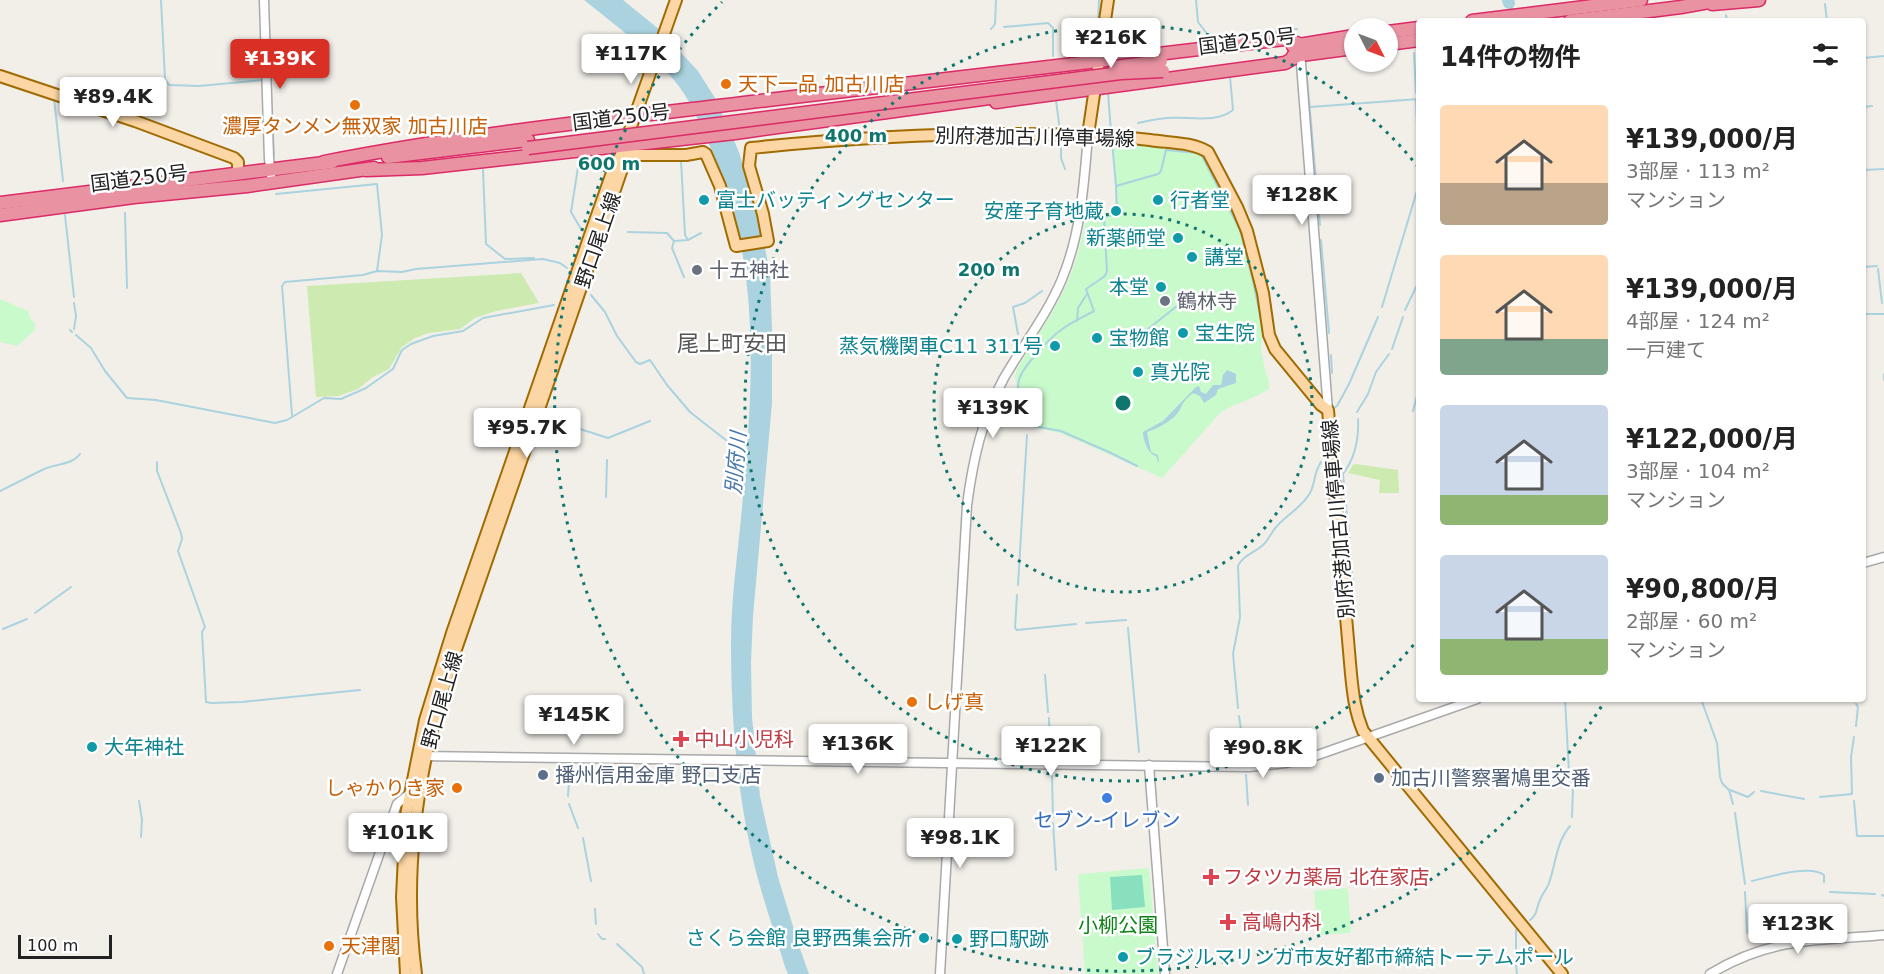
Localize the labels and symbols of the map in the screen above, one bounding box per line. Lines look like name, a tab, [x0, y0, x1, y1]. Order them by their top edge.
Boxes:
pin: ¥216K	[1069, 18, 1153, 69]
north arrow	[1344, 18, 1398, 72]
street label: 国道250号	[1197, 23, 1297, 59]
pin: ¥117K	[589, 34, 673, 85]
pin: ¥139K	[238, 39, 322, 90]
place label: 天下一品 加古川店	[738, 72, 904, 96]
pin: ¥89.4K	[64, 77, 162, 128]
marker: 天下一品 加古川店	[719, 77, 733, 91]
marker: 濃厚タンメン無双家 加古川店	[348, 98, 362, 112]
street label: 国道250号	[571, 99, 671, 135]
place label: 濃厚タンメン無双家 加古川店	[222, 114, 488, 138]
street label: 別府港加古川停車場線	[935, 123, 1135, 151]
text: 400 m	[825, 125, 887, 146]
text: 600 m	[578, 153, 640, 174]
street label: 国道250号	[89, 160, 189, 196]
pin: ¥128K	[1260, 175, 1344, 226]
place label: 富士バッティングセンター	[716, 188, 955, 212]
place label: 行者堂	[1170, 188, 1230, 212]
street label: 野口尾上線	[570, 189, 626, 291]
marker: 富士バッティングセンター	[697, 193, 711, 207]
marker: 行者堂	[1151, 193, 1165, 207]
place label: 安産子育地蔵	[984, 199, 1104, 223]
marker: 安産子育地蔵	[1109, 204, 1123, 218]
place label: 新薬師堂	[1086, 226, 1166, 250]
marker: 新薬師堂	[1171, 231, 1185, 245]
place label: 講堂	[1204, 245, 1244, 269]
marker: 講堂	[1185, 250, 1199, 264]
place label: 十五神社	[709, 258, 789, 282]
text: 200 m	[958, 259, 1020, 280]
marker: 十五神社	[690, 263, 704, 277]
place label: 本堂	[1109, 275, 1149, 299]
marker: 本堂	[1154, 280, 1168, 294]
place label: 鶴林寺	[1177, 289, 1237, 313]
marker: 鶴林寺	[1158, 294, 1172, 308]
place label: 宝生院	[1195, 321, 1255, 345]
place label: 宝物館	[1109, 326, 1169, 350]
marker: 宝生院	[1176, 326, 1190, 340]
district label: 尾上町安田	[677, 331, 787, 356]
marker: 宝物館	[1090, 331, 1104, 345]
place label: 蒸気機関車C11 311号	[839, 334, 1043, 358]
marker: 蒸気機関車C11 311号	[1048, 339, 1062, 353]
place label: 真光院	[1150, 360, 1210, 384]
marker: 真光院	[1131, 365, 1145, 379]
pin: ¥139K	[951, 388, 1035, 439]
centre of rings	[1113, 393, 1133, 413]
pin: ¥95.7K	[478, 408, 576, 459]
street label: 別府港加古川停車場線	[1317, 418, 1359, 620]
water label: 別府川	[721, 429, 751, 495]
street label: 野口尾上線	[417, 649, 467, 751]
place label: しげ真	[924, 690, 984, 714]
pin: ¥145K	[532, 695, 616, 746]
marker: しげ真	[905, 695, 919, 709]
pin: ¥136K	[816, 724, 900, 775]
pin: ¥122K	[1009, 726, 1093, 777]
place label: 中山小児科	[694, 727, 794, 751]
pin: ¥90.8K	[1214, 728, 1312, 779]
marker: 中山小児科	[672, 730, 690, 748]
place label: 大年神社	[104, 735, 184, 759]
marker: 大年神社	[85, 740, 99, 754]
place label: 播州信用金庫 野口支店	[555, 763, 761, 787]
place label: 加古川警察署鳩里交番	[1391, 766, 1591, 790]
marker: 播州信用金庫 野口支店	[536, 768, 550, 782]
marker: 加古川警察署鳩里交番	[1372, 771, 1386, 785]
place label: しゃかりき家	[325, 776, 445, 800]
marker: しゃかりき家	[450, 781, 464, 795]
marker: セブン-イレブン	[1100, 791, 1114, 805]
place label: セブン-イレブン	[1033, 808, 1181, 832]
pin: ¥101K	[356, 813, 440, 864]
pin: ¥98.1K	[911, 818, 1009, 869]
place label: フタツカ薬局 北在家店	[1223, 865, 1429, 889]
marker: フタツカ薬局 北在家店	[1204, 870, 1218, 884]
pin: ¥123K	[1756, 904, 1840, 955]
place label: 高嶋内科	[1242, 910, 1322, 934]
park label: 小柳公園	[1078, 913, 1158, 937]
marker: 高嶋内科	[1219, 913, 1237, 931]
place label: さくら会館 良野西集会所	[686, 926, 912, 950]
place label: 野口駅跡	[969, 927, 1049, 951]
marker: さくら会館 良野西集会所	[917, 931, 931, 945]
scale bar	[18, 932, 112, 960]
marker: 野口駅跡	[950, 932, 964, 946]
place label: 天津閣	[341, 934, 401, 958]
marker: 天津閣	[322, 939, 336, 953]
place label: ブラジルマリンガ市友好都市締結トーテムポール	[1135, 945, 1574, 969]
marker: ブラジルマリンガ市友好都市締結トーテムポール	[1116, 950, 1130, 964]

